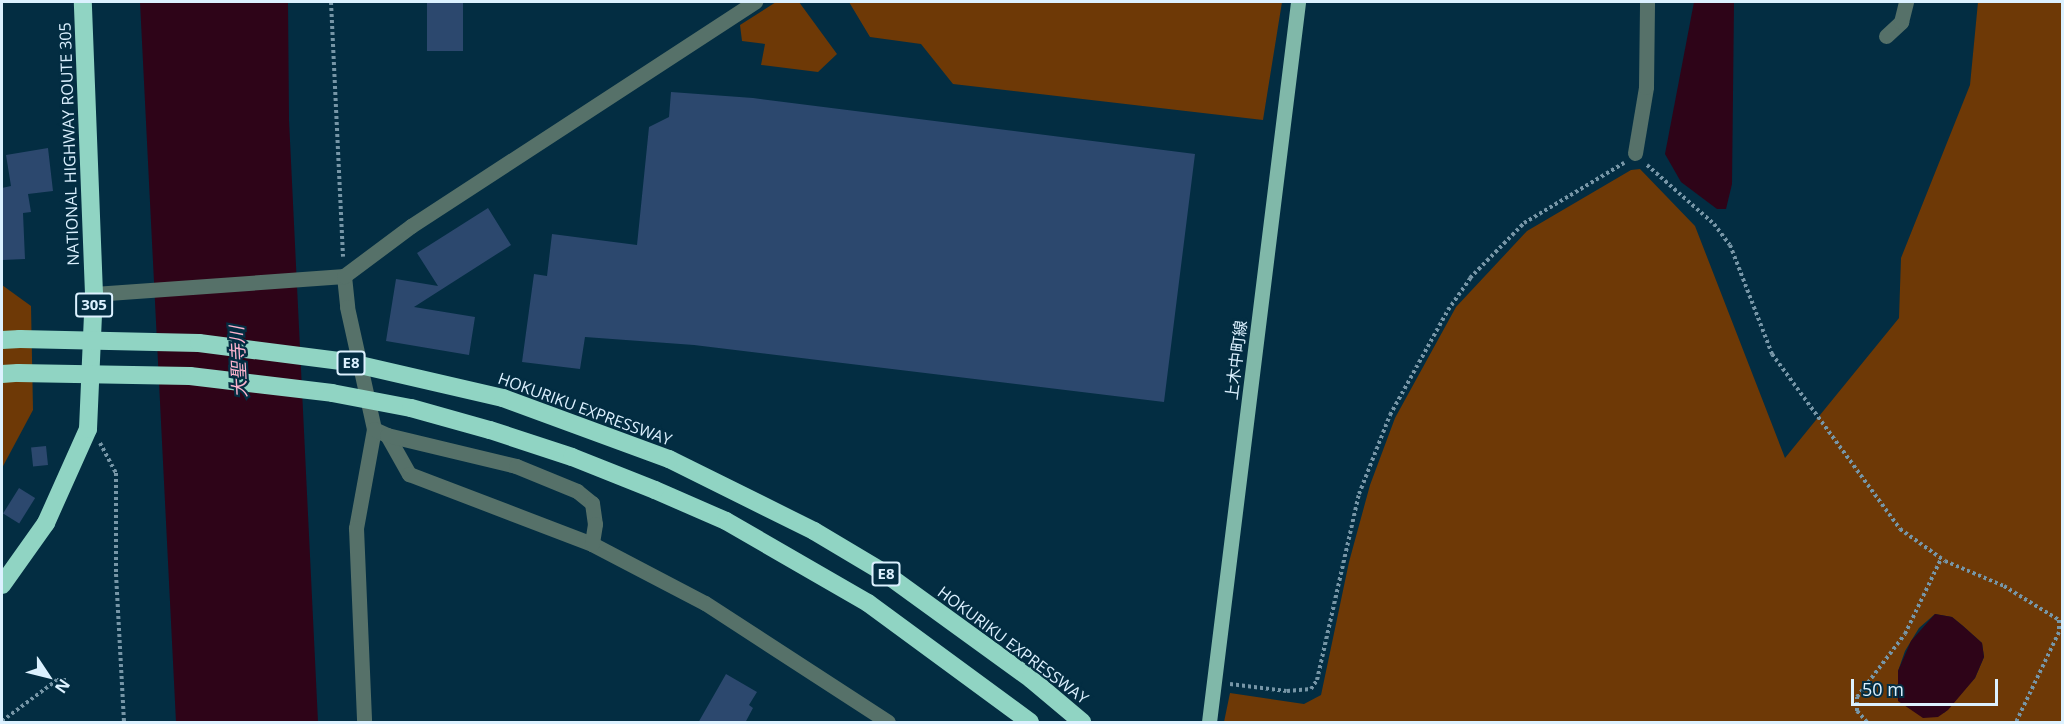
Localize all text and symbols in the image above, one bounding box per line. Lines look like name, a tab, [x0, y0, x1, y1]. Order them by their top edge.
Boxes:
street label: NATIONAL HIGHWAY ROUTE 305	[55, 22, 83, 266]
road number: 305	[74, 293, 113, 317]
street label: 上木中町線	[1222, 319, 1250, 401]
water label: 大聖寺川	[225, 325, 251, 399]
road number: E8	[336, 351, 366, 375]
street label: HOKURIKU EXPRESSWAY	[495, 369, 675, 449]
road number: E8	[871, 562, 901, 586]
street label: HOKURIKU EXPRESSWAY	[934, 582, 1092, 708]
north arrow	[18, 646, 78, 706]
scale bar	[1854, 667, 2001, 705]
text: N	[50, 675, 75, 698]
text: 50 m	[1862, 677, 1904, 701]

